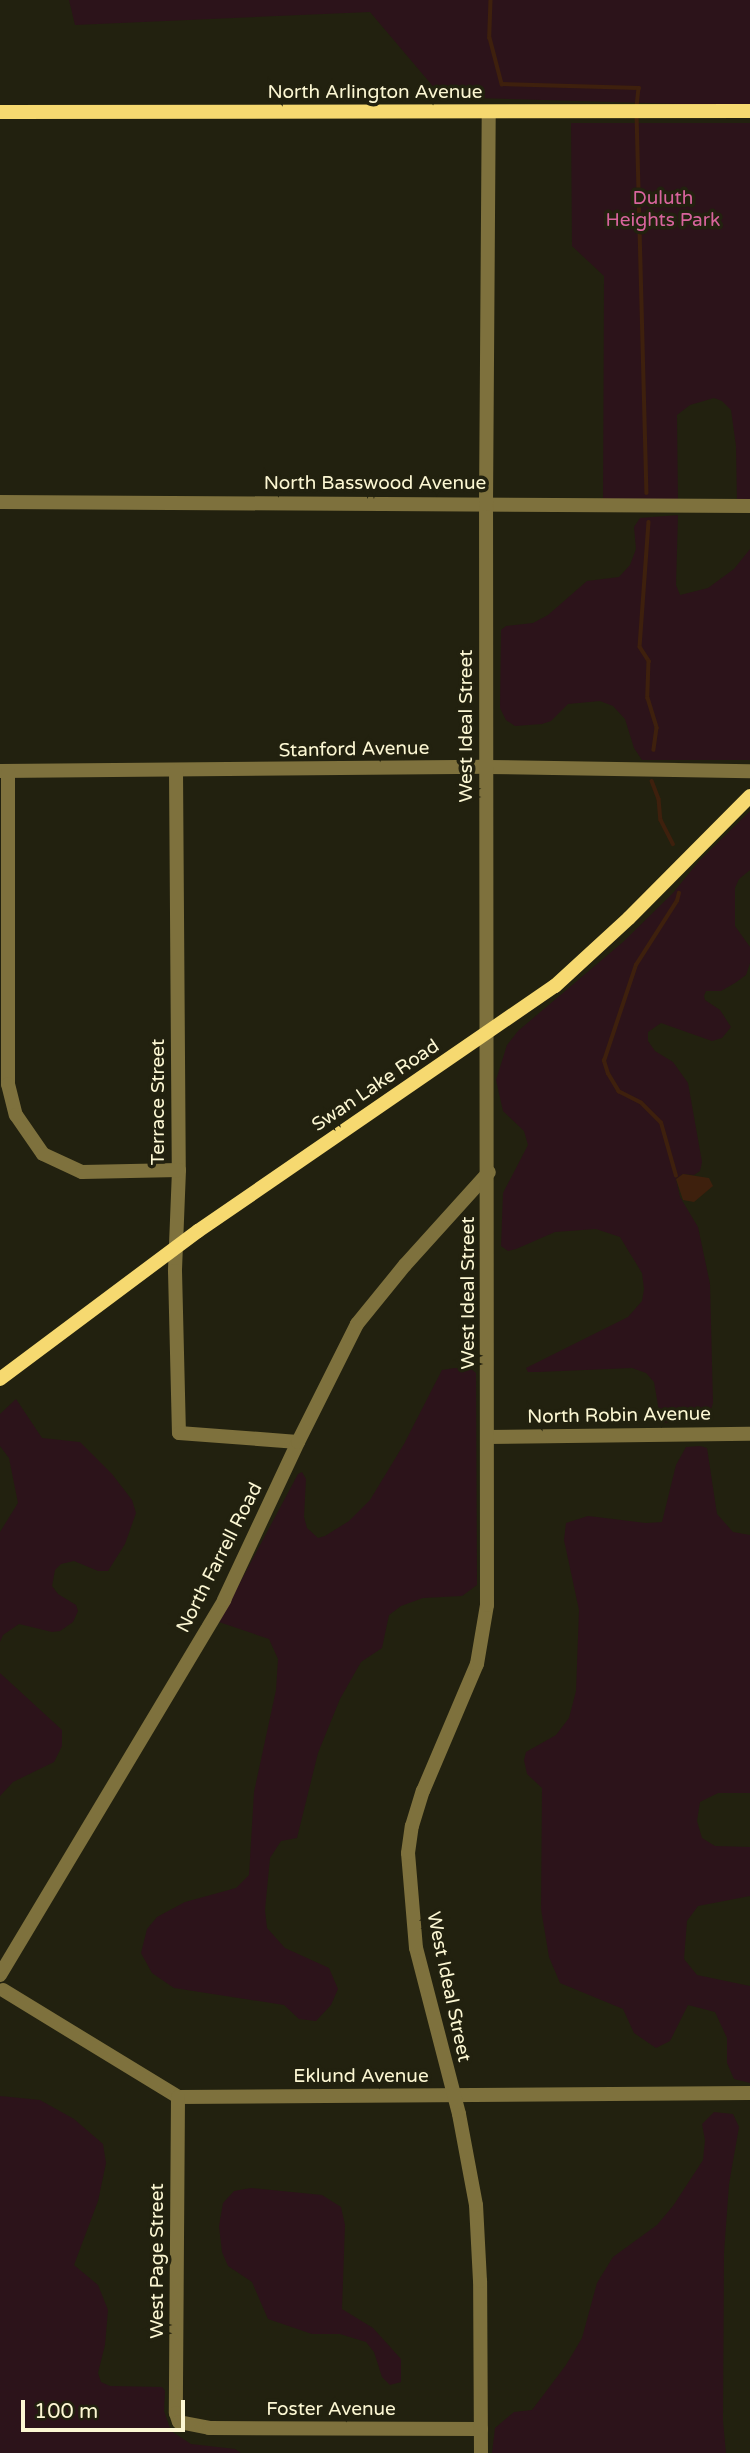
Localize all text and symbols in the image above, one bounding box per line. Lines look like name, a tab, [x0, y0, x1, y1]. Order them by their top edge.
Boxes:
street label: North Arlington Avenue	[267, 82, 483, 104]
park label: Duluth Heights Park	[606, 188, 720, 232]
street label: North Basswood Avenue	[264, 473, 486, 495]
street label: West Ideal Street	[456, 650, 478, 802]
street label: Stanford Avenue	[278, 737, 430, 763]
street label: Swan Lake Road	[308, 1035, 444, 1137]
street label: Terrace Street	[148, 1039, 170, 1165]
street label: West Ideal Street	[458, 1217, 480, 1369]
street label: North Robin Avenue	[527, 1403, 711, 1429]
street label: North Farrell Road	[172, 1479, 268, 1637]
street label: West Ideal Street	[421, 1910, 475, 2064]
street label: Eklund Avenue	[293, 2066, 429, 2088]
street label: West Page Street	[147, 2183, 169, 2339]
scale bar	[24, 2386, 189, 2430]
text: 100 m	[34, 2399, 98, 2424]
street label: Foster Avenue	[266, 2399, 396, 2421]

